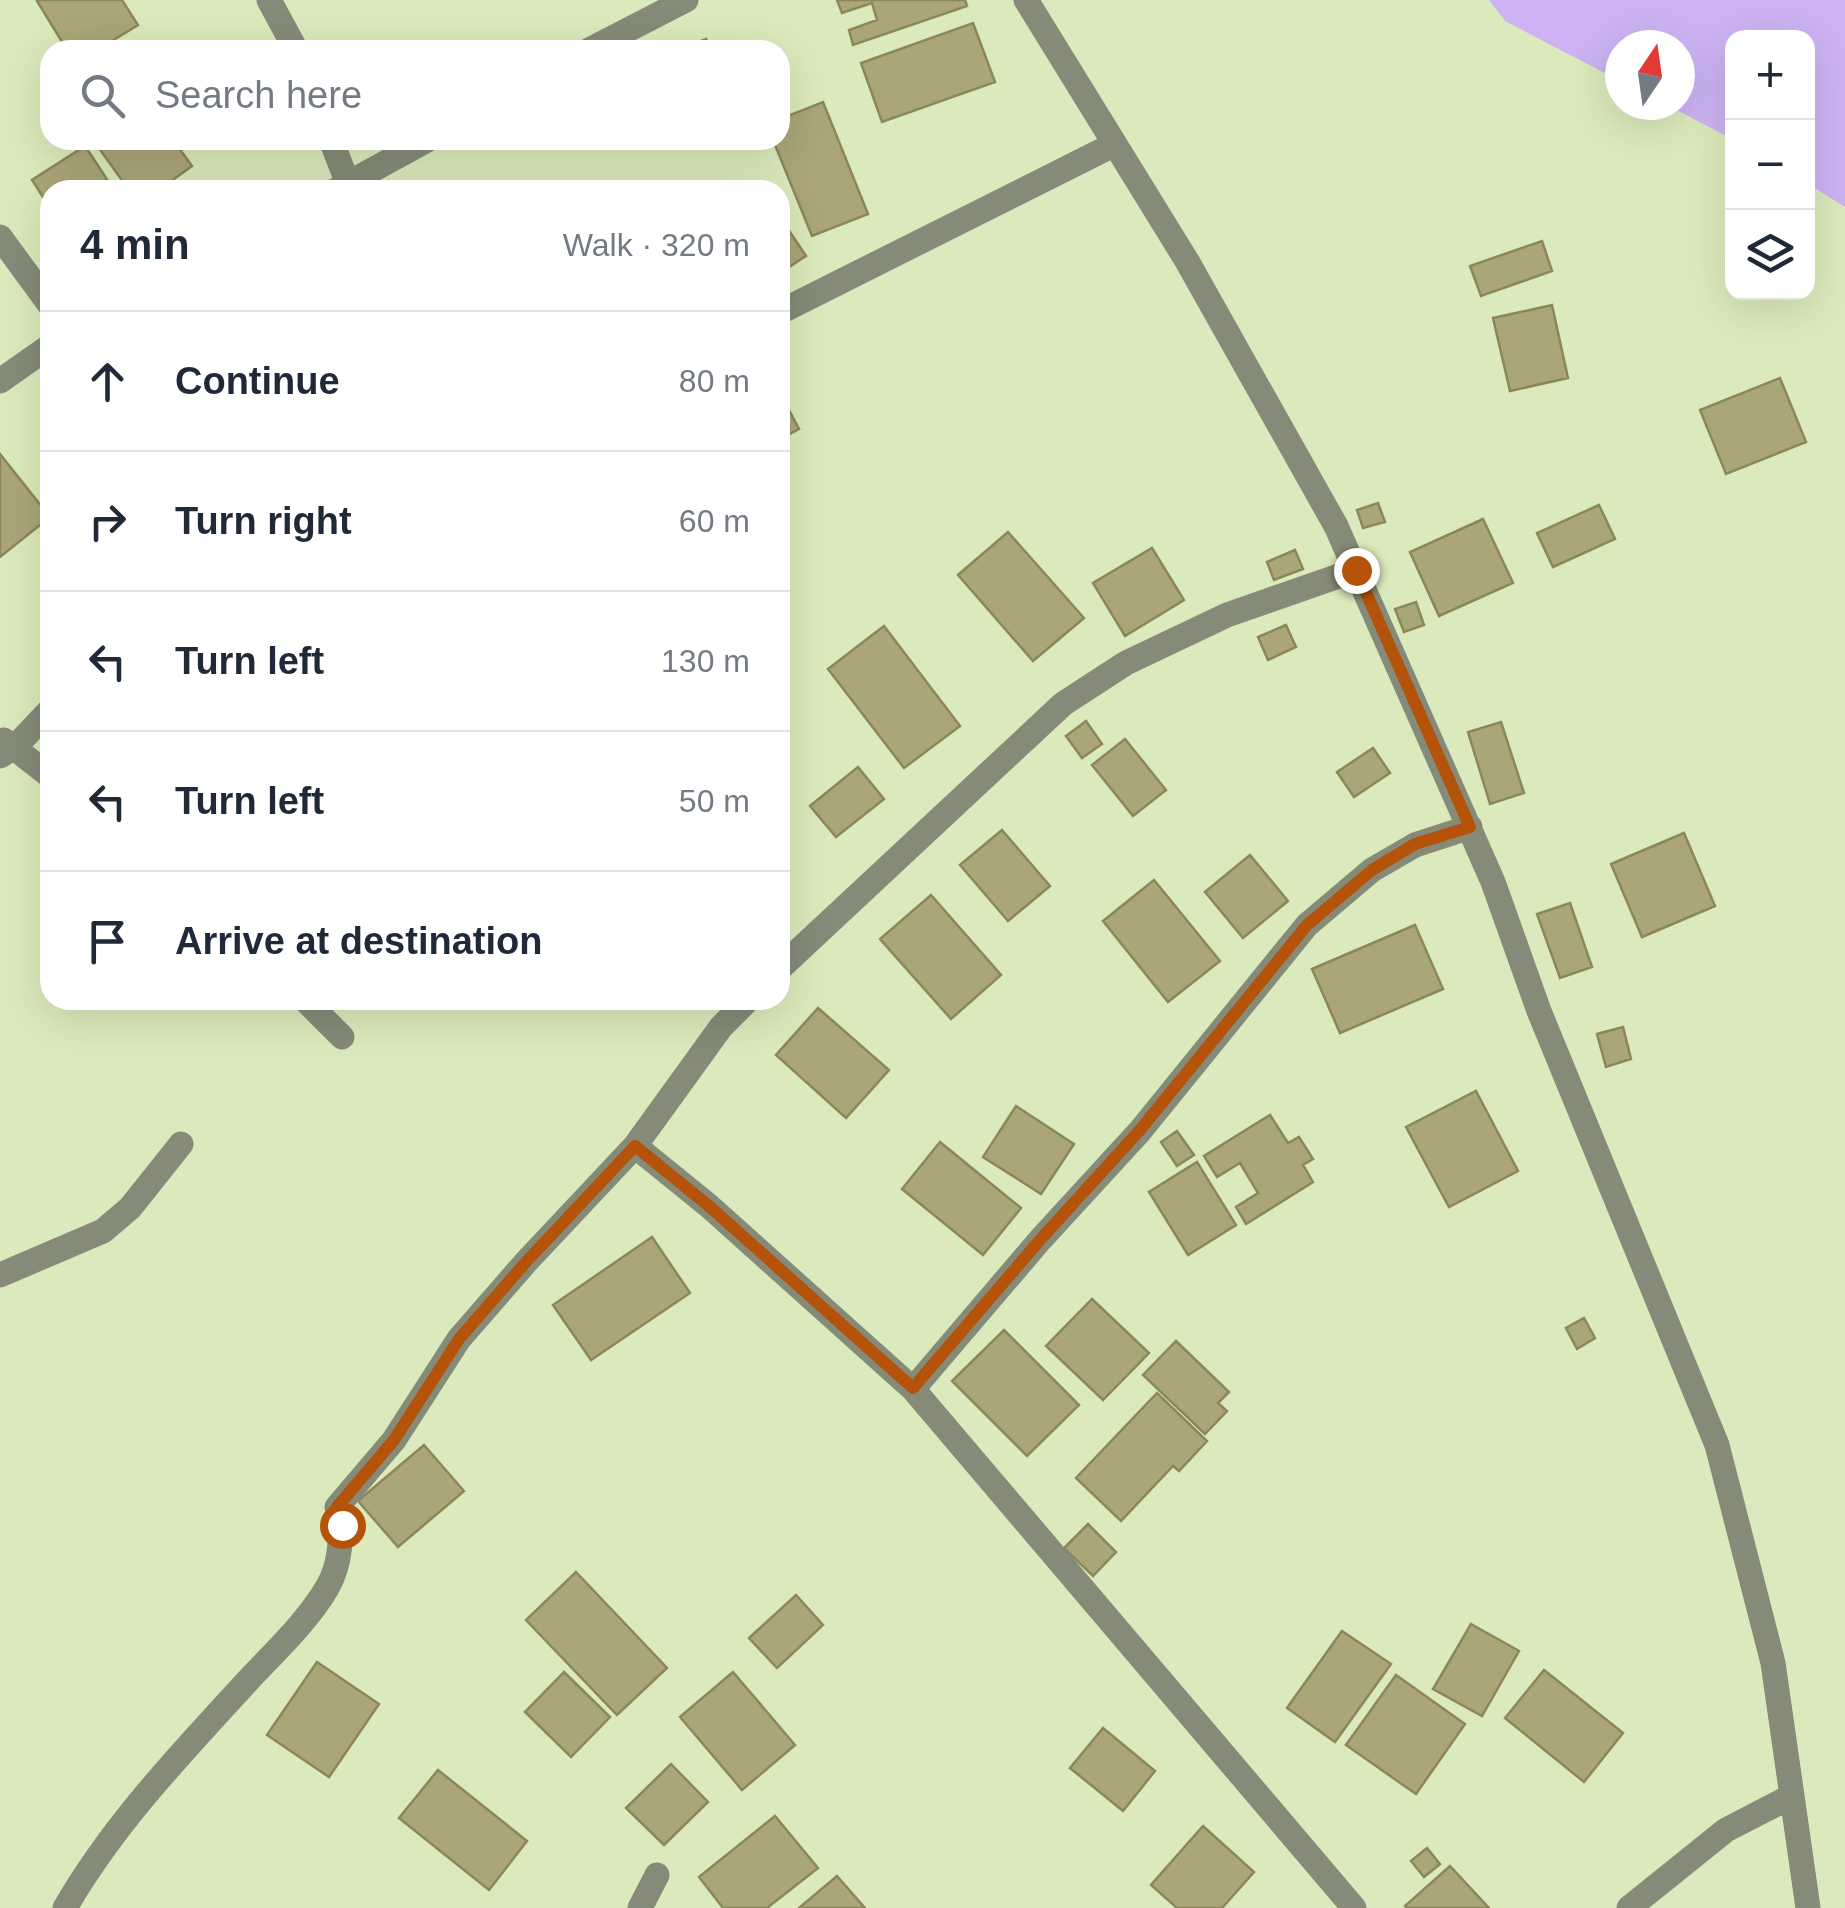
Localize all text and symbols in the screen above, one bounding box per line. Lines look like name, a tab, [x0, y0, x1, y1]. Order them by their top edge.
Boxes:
north arrow	[1605, 30, 1695, 120]
map controls	[1725, 30, 1815, 300]
button: +	[1725, 30, 1815, 120]
search box	[40, 40, 790, 150]
icon: search	[75, 68, 130, 123]
text: Search here	[155, 74, 362, 116]
button: −	[1725, 120, 1815, 210]
button: layers	[1725, 210, 1815, 300]
text: 4 min	[80, 221, 190, 268]
text: Walk · 320 m	[563, 227, 750, 263]
icon: ahead	[80, 354, 135, 409]
text: Continue	[175, 360, 340, 402]
text: 80 m	[679, 363, 750, 399]
icon: right	[80, 494, 135, 549]
text: Turn right	[175, 500, 352, 542]
text: 60 m	[679, 503, 750, 539]
route end	[1334, 548, 1380, 594]
icon: left	[80, 634, 135, 689]
text: Turn left	[175, 640, 324, 682]
text: 130 m	[661, 643, 750, 679]
icon: left	[80, 774, 135, 829]
text: Turn left	[175, 780, 324, 822]
text: 50 m	[679, 783, 750, 819]
icon: arrive	[80, 914, 135, 969]
text: Arrive at destination	[175, 920, 542, 962]
route start	[320, 1503, 366, 1549]

